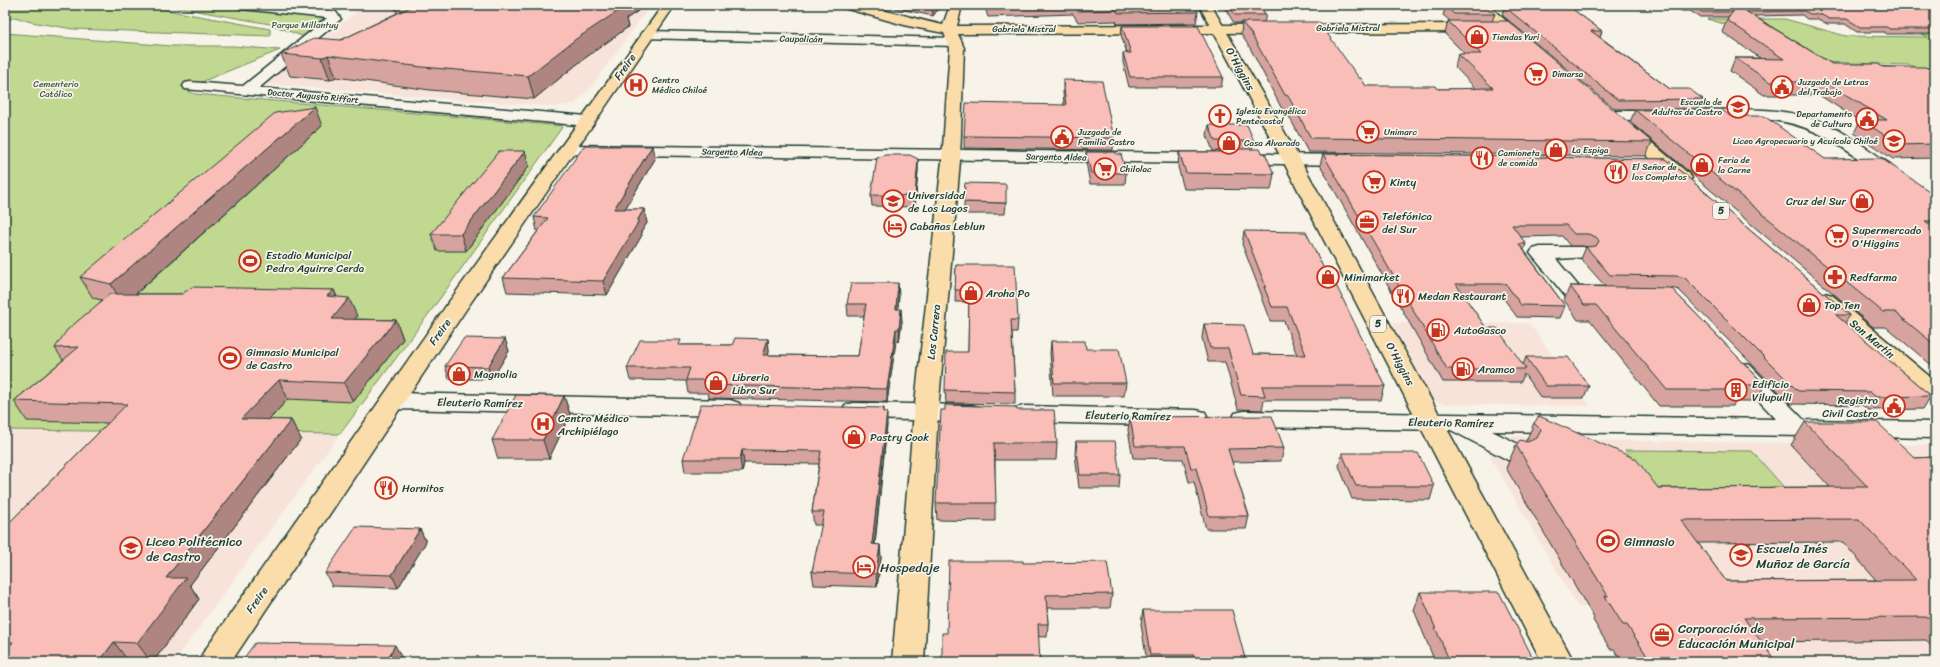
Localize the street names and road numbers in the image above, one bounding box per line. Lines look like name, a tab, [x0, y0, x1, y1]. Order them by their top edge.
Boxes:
street label: Gabriela Mistral	[1316, 20, 1380, 36]
street label: Gabriela Mistral	[992, 21, 1056, 37]
street label: Caupolicán	[779, 31, 823, 47]
street label: O'Higgins	[1220, 44, 1260, 95]
street label: Freire	[609, 49, 641, 84]
street label: Doctor Augusto Riffart	[267, 84, 359, 108]
street label: Sargento Aldea	[701, 143, 763, 161]
street label: Sargento Aldea	[1025, 148, 1087, 166]
road number: 5	[1713, 203, 1729, 219]
street label: Los Carrera	[922, 303, 946, 361]
street label: Freire	[424, 314, 456, 349]
street label: San Martín	[1845, 314, 1899, 364]
road number: 5	[1370, 316, 1386, 332]
street label: O'Higgins	[1381, 339, 1420, 390]
street label: Eleuterio Ramírez	[437, 393, 524, 413]
street label: Eleuterio Ramírez	[1085, 406, 1172, 426]
street label: Eleuterio Ramírez	[1408, 413, 1495, 433]
street label: Freire	[241, 582, 273, 617]

